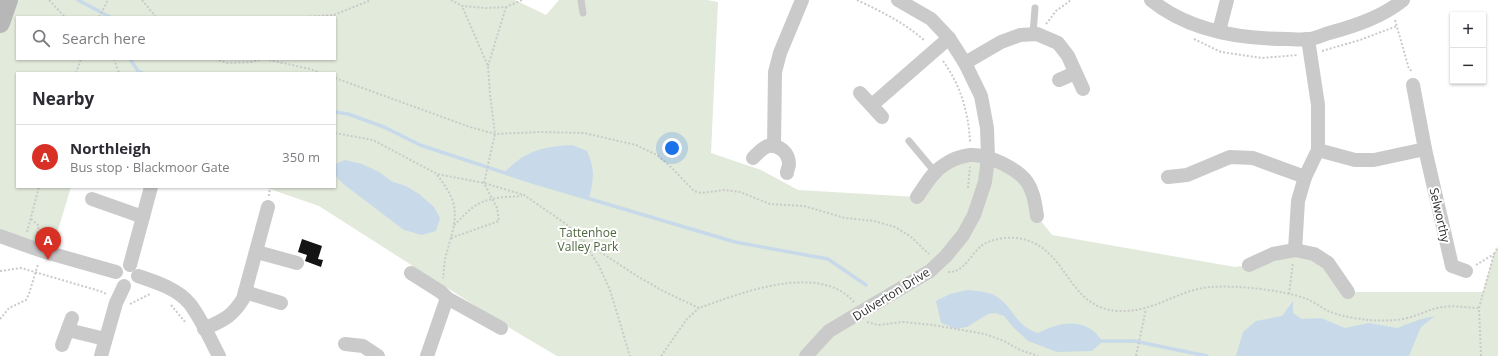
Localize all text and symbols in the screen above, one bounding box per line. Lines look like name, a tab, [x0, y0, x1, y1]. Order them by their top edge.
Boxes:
map controls	[1450, 12, 1486, 84]
button: +	[1450, 12, 1486, 48]
search box	[16, 16, 336, 60]
icon: search	[30, 27, 52, 49]
text: Search here	[62, 28, 146, 48]
button: −	[1450, 48, 1486, 84]
text: Nearby	[32, 87, 94, 110]
text: Northleigh	[70, 138, 151, 158]
your location	[662, 138, 682, 158]
text: A	[41, 148, 49, 166]
text: 350 m	[282, 148, 320, 166]
text: Bus stop · Blackmoor Gate	[70, 158, 230, 176]
street label: Selworthy	[1425, 186, 1455, 245]
park label: Tattenhoe Valley Park	[558, 224, 619, 255]
pin: A	[35, 227, 61, 260]
street label: Dulverton Drive	[849, 263, 933, 325]

